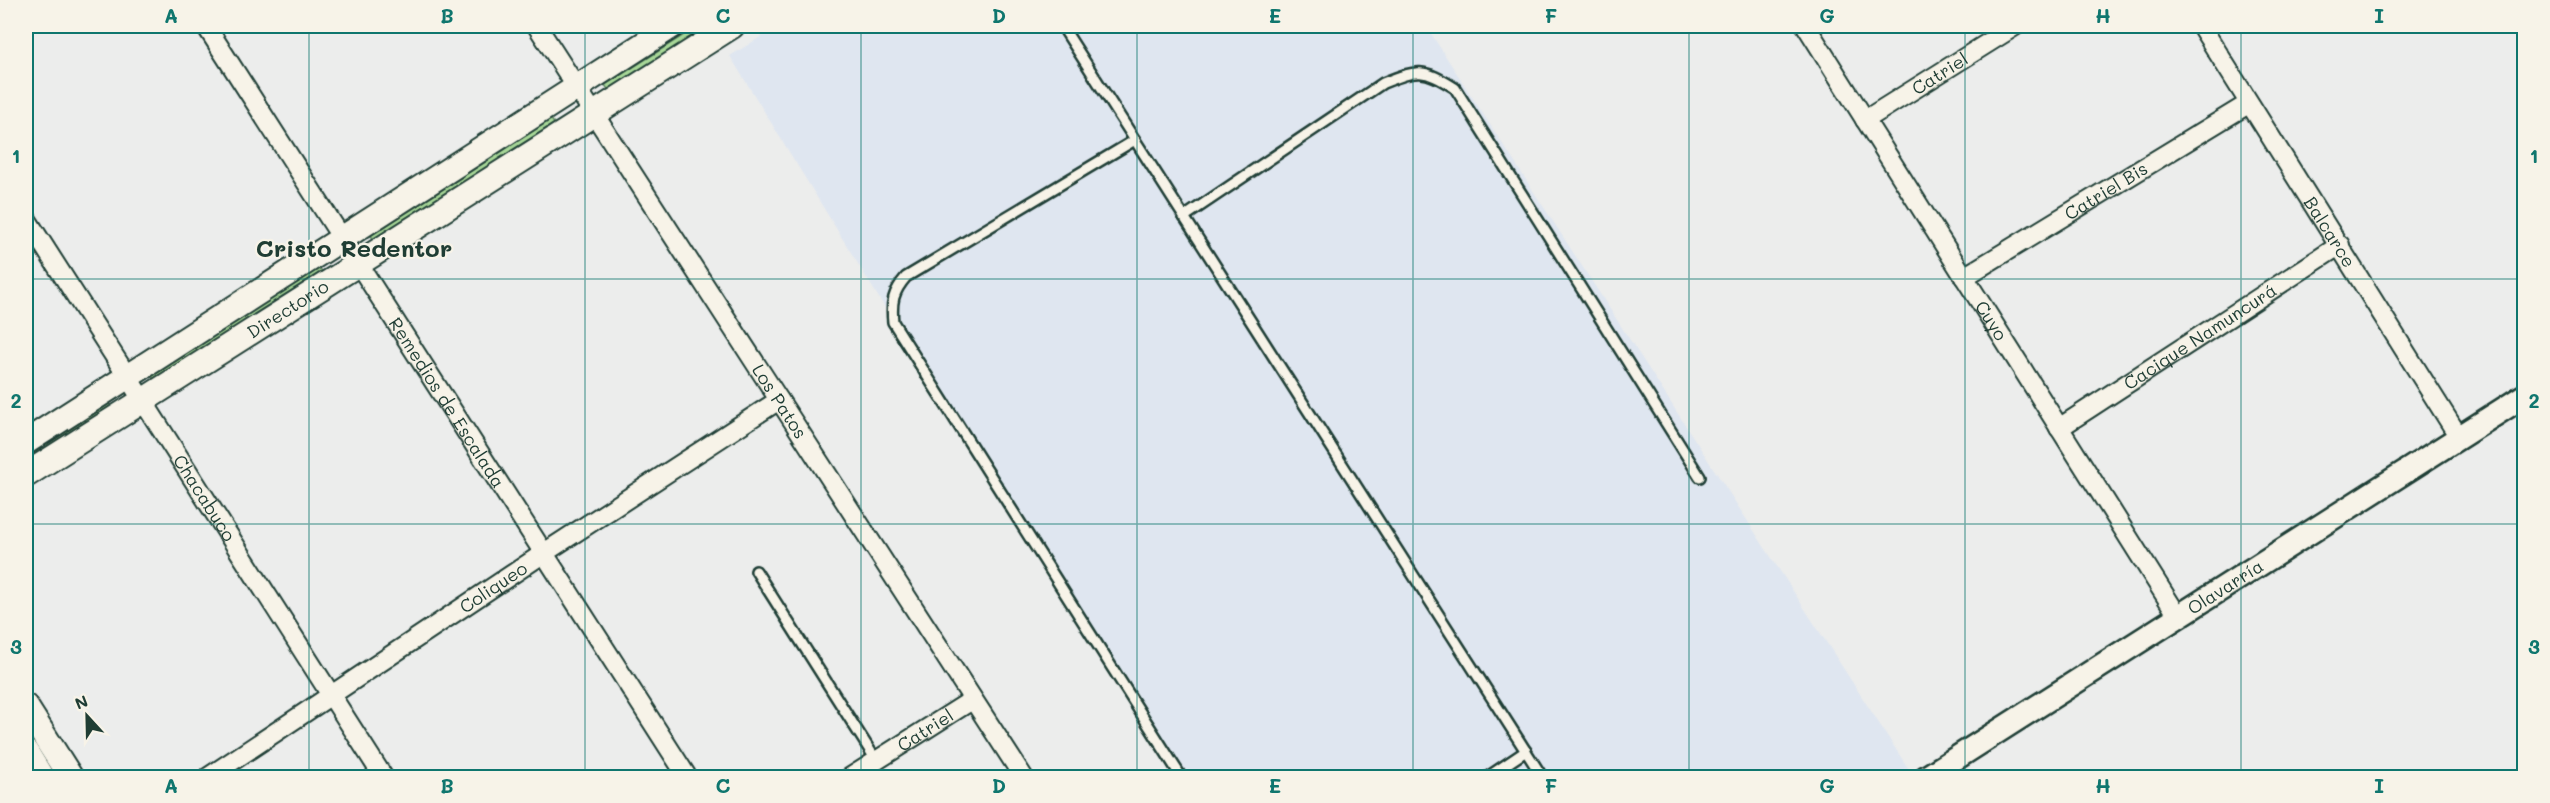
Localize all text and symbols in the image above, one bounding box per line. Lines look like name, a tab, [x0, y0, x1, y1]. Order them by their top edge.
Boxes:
text: A	[164, 2, 178, 28]
text: B	[440, 2, 454, 28]
text: C	[716, 2, 731, 28]
text: D	[992, 2, 1006, 28]
text: E	[1269, 2, 1281, 28]
text: F	[1545, 2, 1558, 28]
text: G	[1819, 2, 1835, 28]
text: H	[2095, 2, 2111, 28]
text: I	[2374, 2, 2384, 28]
street label: Catriel	[1907, 47, 1972, 100]
text: 1	[12, 142, 20, 168]
text: 1	[2530, 142, 2538, 168]
street label: Catriel Bis	[2060, 156, 2152, 225]
street label: Balcarce	[2299, 192, 2362, 272]
district label: Cristo Redentor	[256, 232, 452, 263]
street label: Directorio	[242, 274, 333, 344]
street label: Cacique Namuncurá	[2119, 278, 2281, 395]
street label: Cuyo	[1970, 296, 2013, 345]
street label: Remedios de Escalada	[384, 313, 511, 492]
street label: Los Patos	[747, 359, 813, 443]
text: 2	[10, 387, 22, 413]
text: 2	[2528, 387, 2540, 413]
street label: Chacabuco	[168, 450, 242, 546]
street label: Olavarría	[2183, 553, 2268, 620]
street label: Coliqueo	[454, 555, 532, 618]
text: 3	[10, 633, 22, 659]
text: 3	[2528, 633, 2540, 659]
north arrow	[57, 686, 117, 746]
text: N	[72, 690, 91, 714]
street label: Catriel	[892, 703, 958, 757]
text: A	[164, 772, 178, 798]
text: B	[440, 772, 454, 798]
text: C	[716, 772, 731, 798]
text: D	[992, 772, 1006, 798]
text: E	[1269, 772, 1281, 798]
text: F	[1545, 772, 1558, 798]
text: G	[1819, 772, 1835, 798]
text: H	[2095, 772, 2111, 798]
text: I	[2374, 772, 2384, 798]

